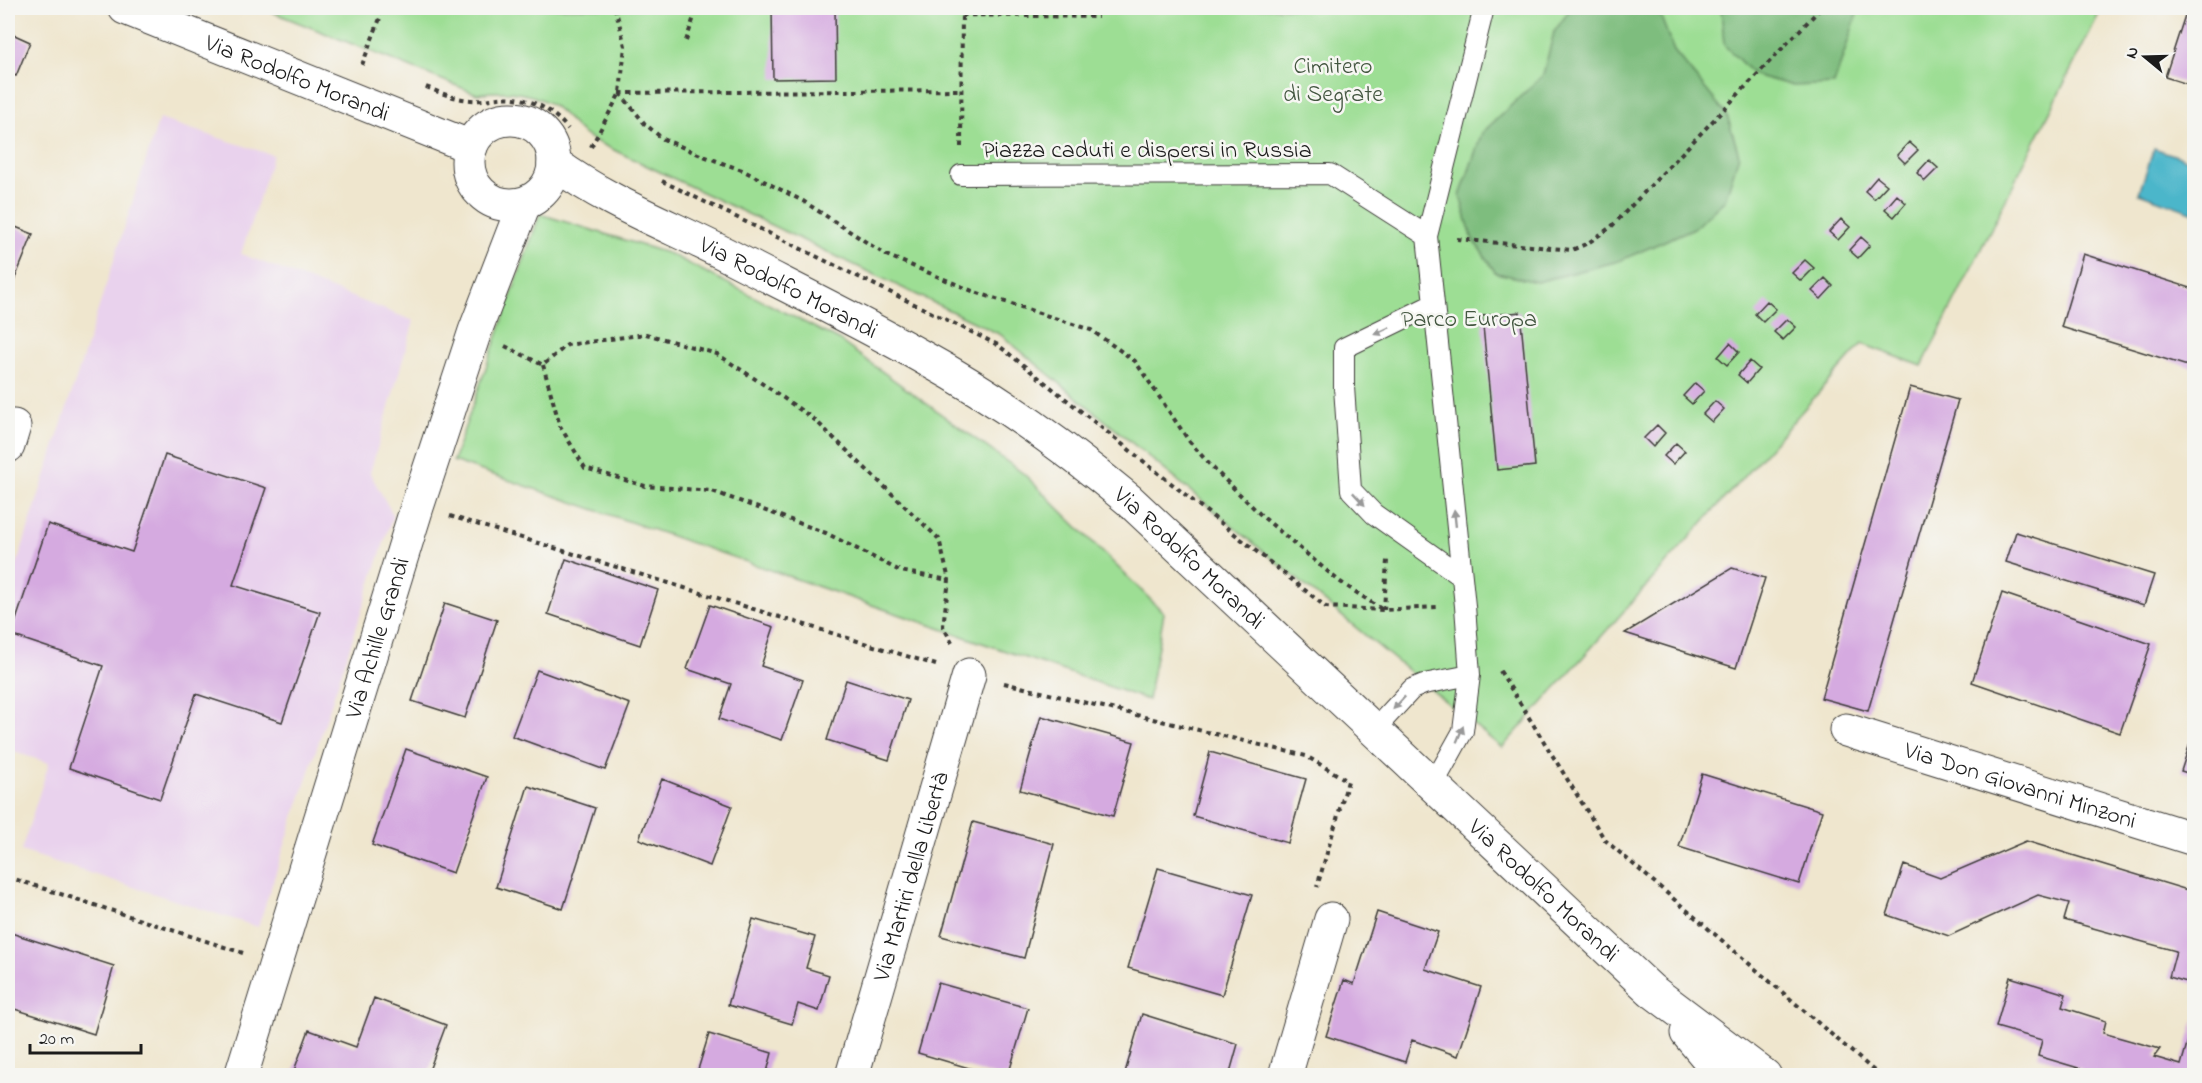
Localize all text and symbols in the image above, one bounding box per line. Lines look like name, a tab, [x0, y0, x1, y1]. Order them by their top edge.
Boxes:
street label: Via Rodolfo Morandi	[198, 26, 394, 132]
north arrow	[2115, 27, 2175, 87]
text: N	[2120, 44, 2146, 62]
park label: Cimitero di Segrate	[1283, 50, 1383, 113]
street label: Piazza caduti e dispersi in Russia	[982, 134, 1312, 169]
street label: Via Rodolfo Morandi	[692, 228, 883, 349]
park label: Parco Europa	[1401, 303, 1537, 338]
one-way arrow	[1373, 326, 1390, 335]
street label: Via Rodolfo Morandi	[1104, 479, 1272, 639]
one-way arrow	[1352, 491, 1366, 506]
one-way arrow	[1450, 509, 1460, 528]
street label: Via Achille Grandi	[337, 553, 420, 724]
one-way arrow	[1393, 696, 1407, 710]
one-way arrow	[1455, 724, 1465, 742]
street label: Via Don Giovanni Minzoni	[1899, 734, 2140, 840]
street label: Via Martiri della Libertà	[865, 768, 960, 987]
street label: Via Rodolfo Morandi	[1458, 811, 1626, 972]
scale bar	[30, 1017, 141, 1055]
text: 20 m	[39, 1027, 74, 1053]

